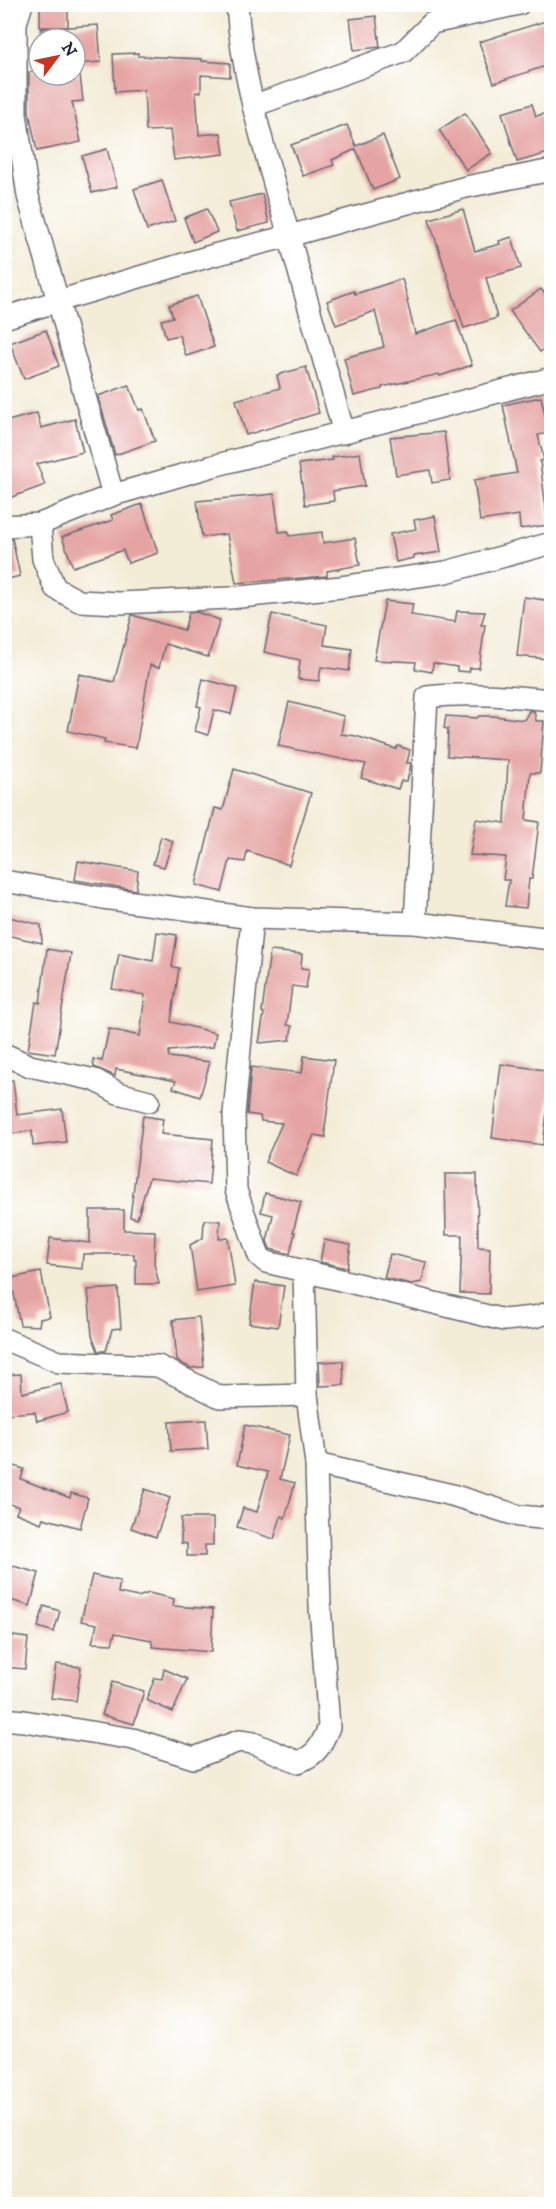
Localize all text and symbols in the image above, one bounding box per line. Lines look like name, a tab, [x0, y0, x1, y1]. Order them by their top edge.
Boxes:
north arrow	[27, 27, 87, 87]
text: N	[57, 39, 81, 60]

